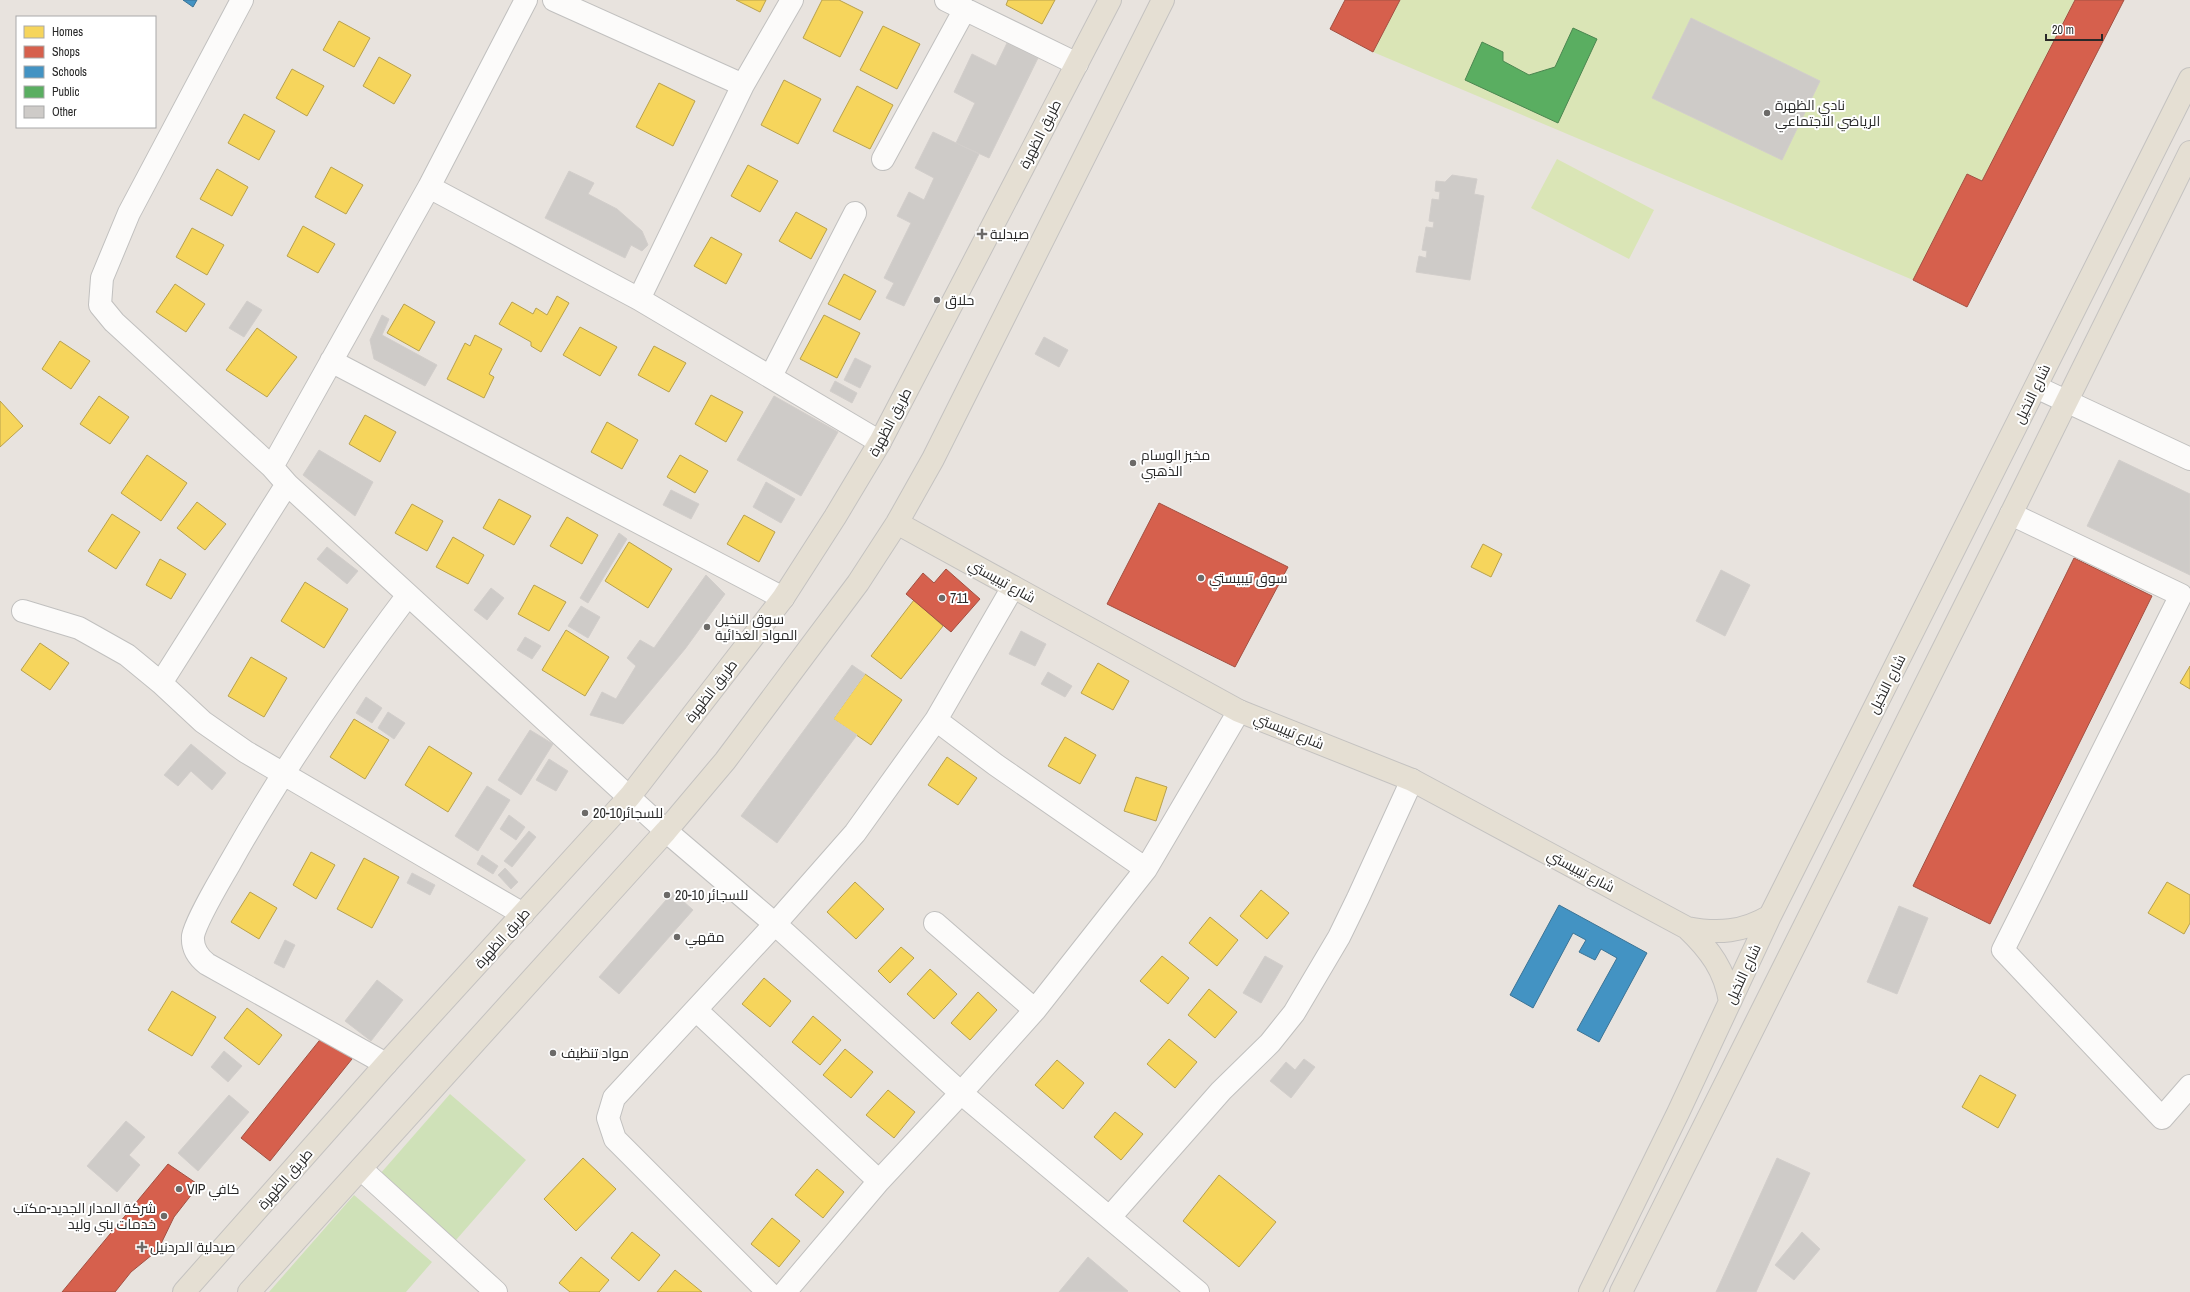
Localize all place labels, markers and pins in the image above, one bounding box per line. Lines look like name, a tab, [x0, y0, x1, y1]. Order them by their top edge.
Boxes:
place label: نادي الظهرة الرياضي الاجتماعي	[1775, 96, 1880, 133]
marker: نادي الظهرة الرياضي الاجتماعي	[1762, 108, 1772, 118]
place label: صيدلية	[990, 225, 1029, 243]
marker: صيدلية	[977, 229, 987, 239]
place label: حلاق	[945, 291, 974, 309]
marker: حلاق	[932, 295, 942, 305]
place label: مخبز الوسام الذهبي	[1141, 446, 1210, 483]
marker: مخبز الوسام الذهبي	[1128, 458, 1138, 468]
place label: سوق تيبيستي	[1209, 569, 1288, 590]
marker: سوق تيبيستي	[1196, 573, 1206, 583]
place label: 711	[950, 589, 969, 607]
marker: 711	[937, 593, 947, 603]
place label: سوق النخيل المواد الغذائية	[715, 610, 798, 644]
marker: سوق النخيل المواد الغذائية	[702, 622, 712, 632]
place label: 20-10للسجائر	[593, 804, 663, 822]
marker: 20-10للسجائر	[580, 808, 590, 818]
place label: 20-10 للسجائر	[675, 886, 748, 904]
marker: 20-10 للسجائر	[662, 890, 672, 900]
place label: مقهي	[685, 928, 725, 949]
marker: مقهي	[672, 932, 682, 942]
place label: مواد تنظيف	[561, 1044, 629, 1062]
marker: مواد تنظيف	[548, 1048, 558, 1058]
place label: VIP كافي	[187, 1180, 239, 1201]
marker: VIP كافي	[174, 1184, 184, 1194]
place label: شركة المدار الجديد-مكتب خدمات بني وليد	[13, 1199, 156, 1236]
marker: شركة المدار الجديد-مكتب خدمات بني وليد	[159, 1211, 169, 1221]
place label: صيدلية الدردنيل	[150, 1238, 236, 1256]
marker: صيدلية الدردنيل	[137, 1242, 147, 1252]

